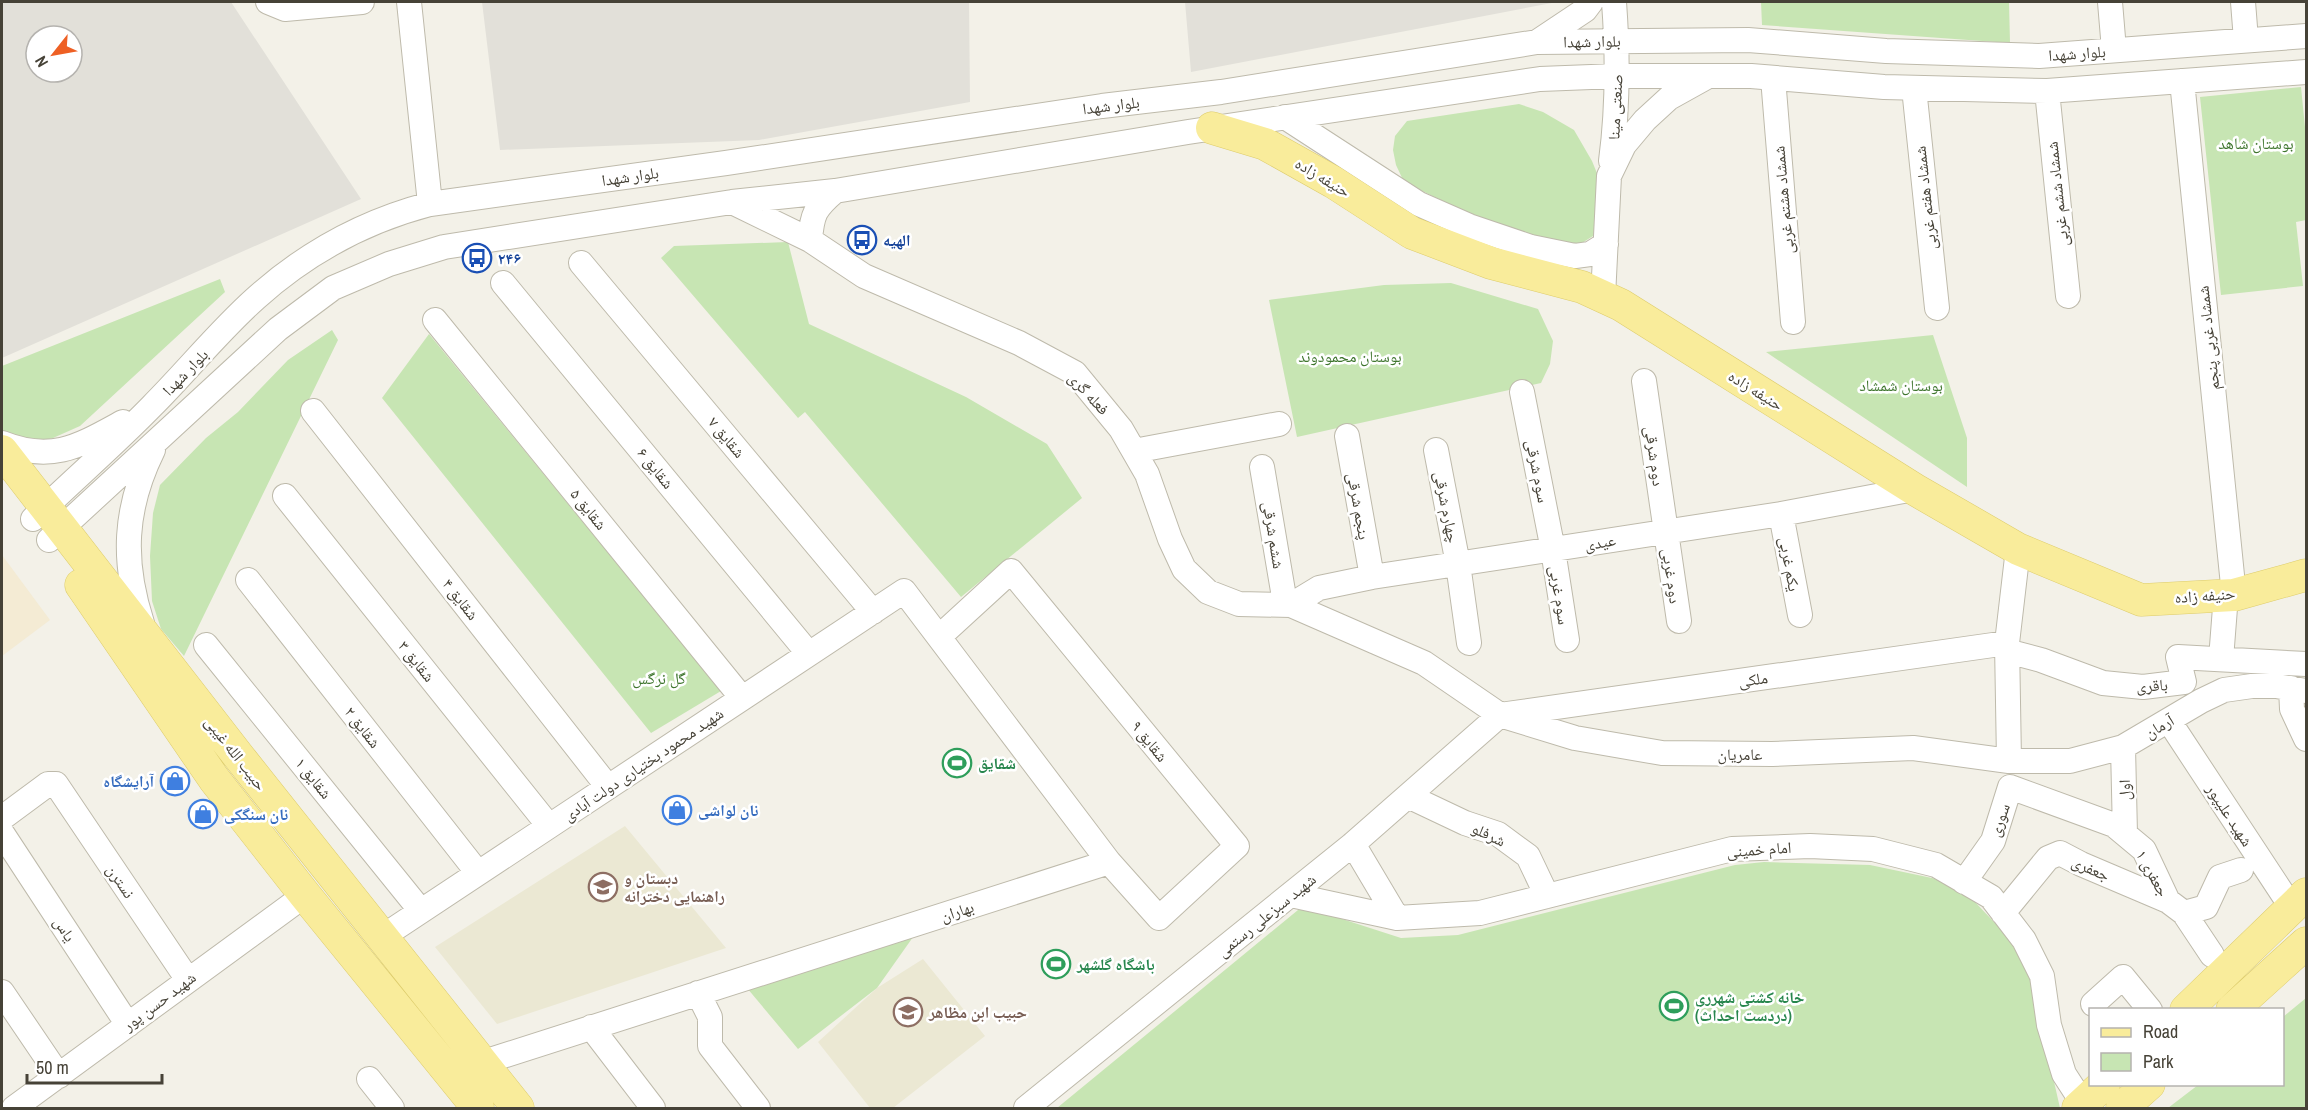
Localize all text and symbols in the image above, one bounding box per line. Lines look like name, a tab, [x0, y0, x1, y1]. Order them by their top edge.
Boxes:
north arrow	[24, 24, 84, 84]
street label: بلوار شهدا	[1563, 30, 1621, 52]
street label: بلوار شهدا	[2048, 40, 2106, 66]
text: N	[29, 52, 53, 71]
street label: صنعتی مینا	[1602, 73, 1628, 141]
street label: بلوار شهدا	[1081, 91, 1141, 119]
park label: بوستان شاهد	[2218, 132, 2294, 154]
street label: شمشاد ششم غربی	[2041, 141, 2073, 247]
street label: شمشاد هشتم غربی	[1767, 145, 1799, 255]
street label: شمشاد هفتم غربی	[1909, 145, 1941, 251]
street label: حنیفه زاده	[1291, 152, 1355, 202]
street label: بلوار شهدا	[600, 161, 660, 191]
bus stop icon: الهیه	[846, 224, 878, 256]
place label: الهیه	[883, 229, 911, 251]
bus stop icon: ۲۴۶	[461, 242, 493, 274]
place label: ۲۴۶	[498, 247, 521, 269]
street label: شمشاد غربی پنجم	[2192, 285, 2224, 391]
street label: بلوار شهدا	[157, 344, 213, 400]
park label: بوستان محمودوند	[1298, 345, 1402, 367]
street label: حنیفه زاده	[1724, 365, 1788, 415]
street label: فعله گری	[1064, 367, 1114, 419]
park label: بوستان شمشاد	[1859, 374, 1943, 396]
street label: شقایق ۷	[703, 412, 751, 462]
street label: دوم شرقی	[1640, 425, 1670, 487]
street label: سوم شرقی	[1521, 437, 1555, 505]
street label: شقایق ۶	[633, 443, 679, 493]
street label: چهارم شرقی	[1429, 469, 1465, 545]
street label: پنجم شرقی	[1342, 471, 1376, 541]
street label: شقایق ۵	[566, 484, 612, 534]
street label: ششم شرقی	[1258, 500, 1290, 570]
street label: عیدی	[1583, 528, 1617, 556]
street label: یکم غربی	[1774, 535, 1806, 593]
street label: دوم غربی	[1657, 547, 1687, 605]
street label: سوم غربی	[1544, 564, 1576, 626]
street label: شقایق ۴	[438, 574, 484, 624]
street label: حنیفه زاده	[2174, 582, 2236, 608]
street label: شقایق ۳	[394, 636, 440, 686]
street label: ملکی	[1737, 666, 1769, 692]
park label: گل نرگس	[632, 667, 686, 689]
street label: باقری	[2136, 673, 2168, 697]
street label: شقایق ۲	[340, 702, 386, 752]
street label: شهید محمود بختیاری دولت آبادی	[558, 702, 728, 826]
street label: آرمان	[2140, 708, 2179, 743]
street label: حبیب الله غیبی	[200, 711, 272, 795]
street label: شقایق ۹	[1127, 716, 1173, 766]
street label: عامریان	[1718, 743, 1762, 765]
sports icon: شقایق	[941, 747, 973, 779]
place label: شقایق	[978, 752, 1016, 774]
street label: شقایق ۱	[291, 753, 337, 803]
shop icon: آرایشگاه	[159, 765, 191, 797]
place label: آرایشگاه	[103, 770, 155, 792]
street label: شهید علیپور	[2201, 778, 2259, 851]
street label: اول	[2113, 779, 2135, 801]
shop icon: نان لواشی	[661, 794, 693, 826]
shop icon: نان سنگکی	[187, 798, 219, 830]
place label: نان لواشی	[698, 799, 758, 821]
street label: سوری	[1983, 800, 2015, 840]
place label: نان سنگکی	[224, 803, 288, 825]
street label: شرفلو	[1468, 817, 1510, 851]
street label: امام خمینی	[1726, 836, 1792, 862]
street label: جعفری ۱	[2131, 846, 2175, 900]
street label: جعفری	[2069, 850, 2113, 886]
street label: نسترن	[102, 860, 140, 902]
place label: دبستان و راهنمایی دخترانه	[624, 867, 725, 907]
street label: شهید سبزعلی رستمی	[1212, 868, 1320, 962]
school or university icon: دبستان و راهنمایی دخترانه	[587, 871, 619, 903]
street label: بهاران	[937, 895, 977, 927]
street label: یاس	[49, 912, 81, 946]
sports icon: باشگاه گلشهر	[1040, 948, 1072, 980]
place label: باشگاه گلشهر	[1076, 953, 1155, 975]
street label: شهید حسن پور	[117, 966, 200, 1036]
place label: خانه کشتی شهرری (دردست احداث)	[1695, 986, 1804, 1026]
sports icon: خانه کشتی شهرری (دردست احداث)	[1658, 990, 1690, 1022]
school or university icon: حبیب ابن مظاهر	[892, 996, 924, 1028]
place label: حبیب ابن مظاهر	[928, 1001, 1027, 1023]
legend	[2089, 1008, 2284, 1086]
text: Road	[2143, 1019, 2178, 1044]
scale bar	[27, 1047, 162, 1085]
text: Park	[2143, 1049, 2174, 1074]
text: 50 m	[36, 1055, 69, 1080]

